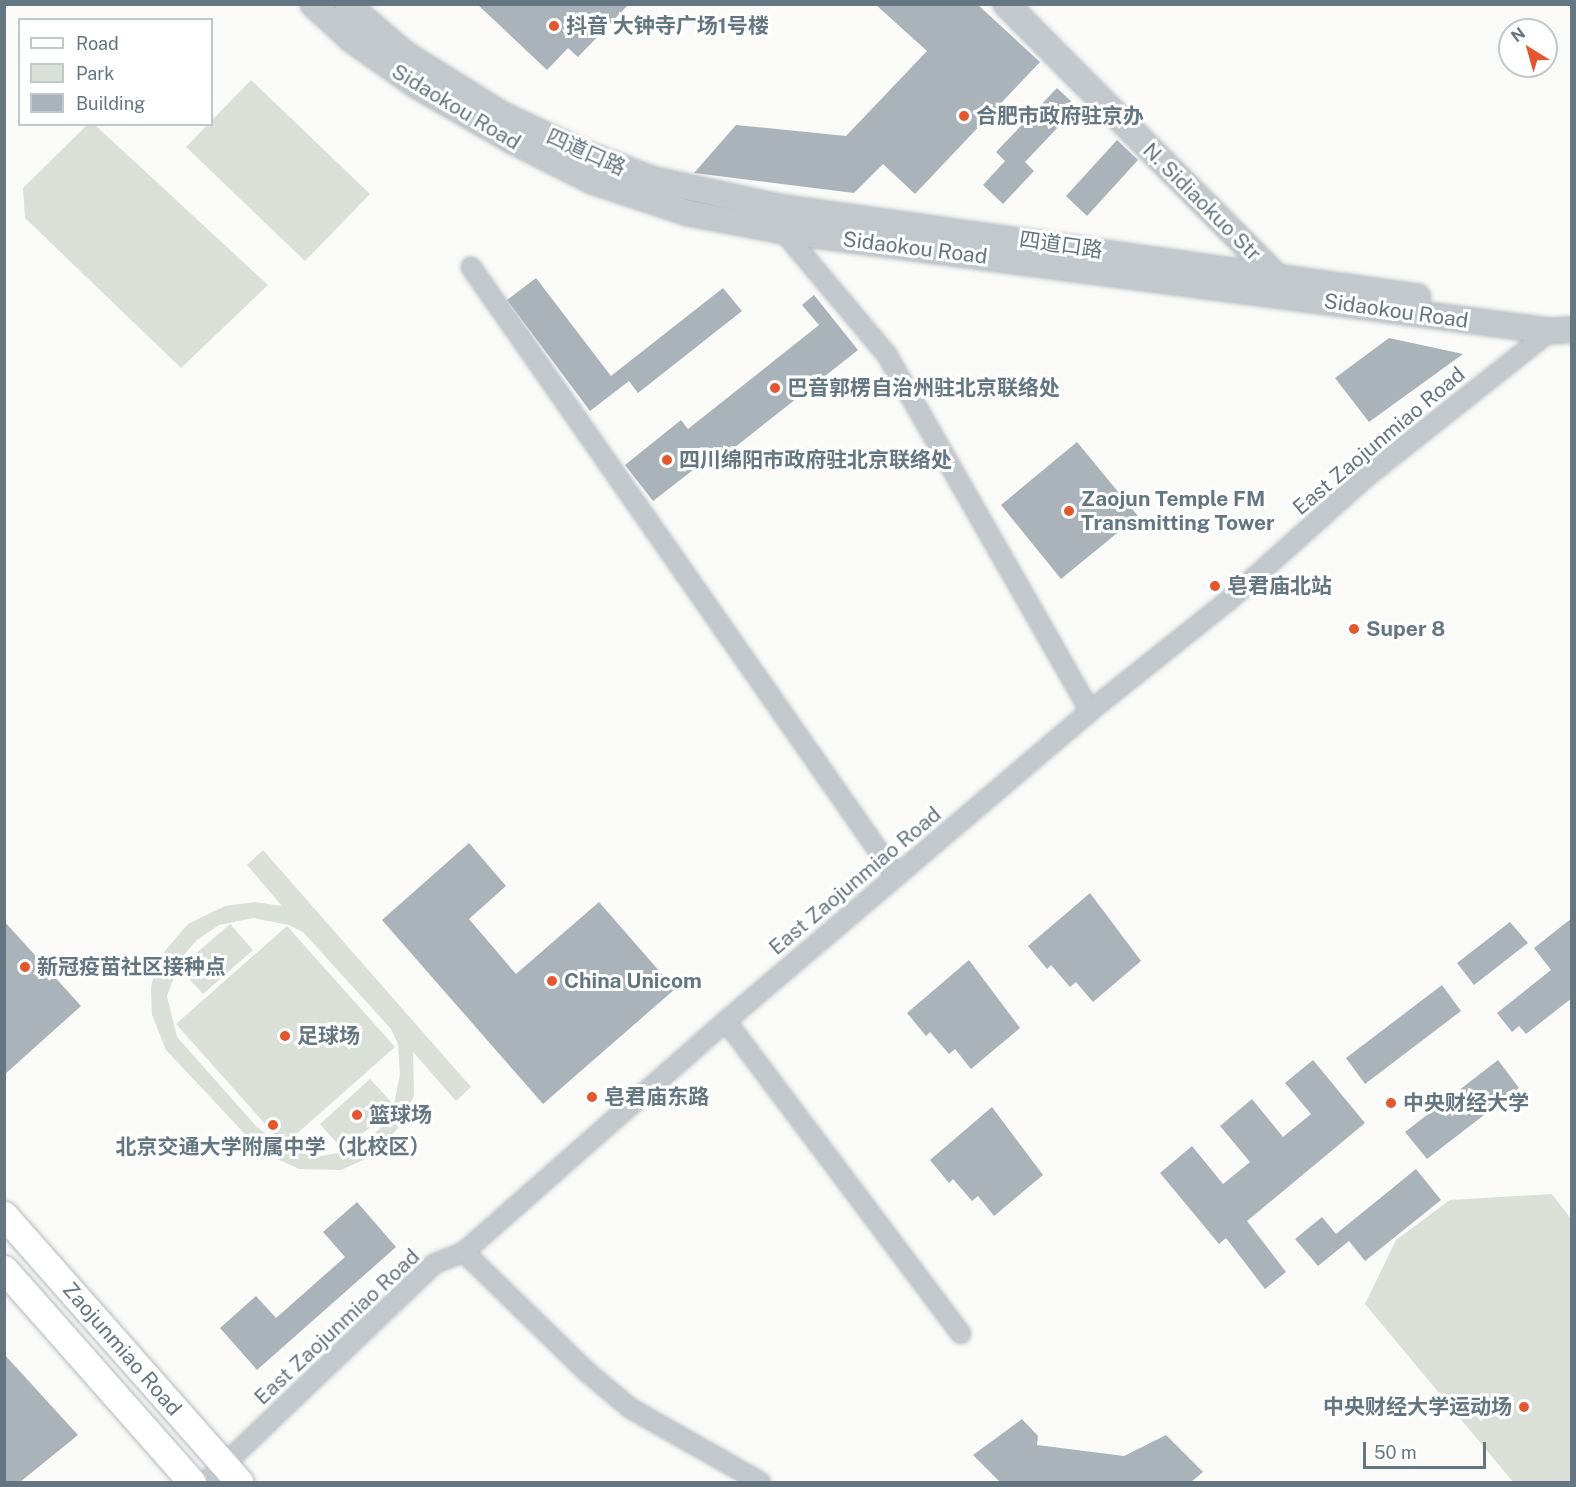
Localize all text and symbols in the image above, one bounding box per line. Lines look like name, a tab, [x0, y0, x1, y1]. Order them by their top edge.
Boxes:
place label: 抖音 大钟寺广场1号楼	[566, 13, 769, 39]
legend	[18, 18, 213, 126]
north arrow	[1498, 18, 1558, 78]
marker: 抖音 大钟寺广场1号楼	[547, 19, 561, 33]
text: N	[1507, 23, 1529, 46]
text: Road	[76, 33, 119, 54]
street label: Sidaokou Road	[387, 59, 525, 155]
text: Park	[76, 63, 114, 84]
text: Building	[76, 93, 145, 114]
place label: 合肥市政府驻京办	[976, 103, 1144, 129]
marker: 合肥市政府驻京办	[957, 109, 971, 123]
street label: 四道口路	[543, 123, 629, 181]
street label: N. Sidiaokuo Str	[1138, 138, 1266, 266]
street label: Sidaokou Road	[841, 227, 989, 269]
street label: 四道口路	[1018, 227, 1104, 263]
street label: Sidaokou Road	[1322, 288, 1470, 334]
street label: East Zaojunmiao Road	[1288, 362, 1470, 520]
place label: 巴音郭楞自治州驻北京联络处	[787, 375, 1060, 401]
marker: 巴音郭楞自治州驻北京联络处	[768, 381, 782, 395]
place label: 四川绵阳市政府驻北京联络处	[679, 447, 952, 473]
marker: 四川绵阳市政府驻北京联络处	[660, 453, 674, 467]
place label: Zaojun Temple FM Transmitting Tower	[1081, 486, 1275, 536]
marker: Zaojun Temple FM Transmitting Tower	[1062, 504, 1076, 518]
place label: 皂君庙北站	[1227, 573, 1332, 599]
marker: 皂君庙北站	[1208, 579, 1222, 593]
place label: Super 8	[1366, 616, 1445, 642]
marker: Super 8	[1347, 622, 1361, 636]
street label: East Zaojunmiao Road	[764, 802, 946, 960]
place label: 新冠疫苗社区接种点	[37, 954, 226, 980]
marker: 新冠疫苗社区接种点	[18, 960, 32, 974]
place label: China Unicom	[564, 968, 702, 994]
marker: China Unicom	[545, 974, 559, 988]
place label: 足球场	[297, 1023, 360, 1049]
marker: 足球场	[278, 1029, 292, 1043]
place label: 皂君庙东路	[604, 1084, 709, 1110]
marker: 皂君庙东路	[585, 1090, 599, 1104]
place label: 中央财经大学	[1403, 1090, 1529, 1116]
marker: 中央财经大学	[1384, 1096, 1398, 1110]
place label: 篮球场	[369, 1102, 432, 1128]
marker: 篮球场	[350, 1108, 364, 1122]
marker: 北京交通大学附属中学（北校区）	[266, 1118, 280, 1132]
place label: 北京交通大学附属中学（北校区）	[116, 1134, 430, 1160]
street label: East Zaojunmiao Road	[249, 1244, 425, 1410]
street label: Zaojunmiao Road	[57, 1277, 187, 1421]
place label: 中央财经大学运动场	[1323, 1394, 1512, 1420]
marker: 中央财经大学运动场	[1517, 1400, 1531, 1414]
scale bar	[1366, 1430, 1489, 1468]
text: 50 m	[1374, 1442, 1417, 1463]

